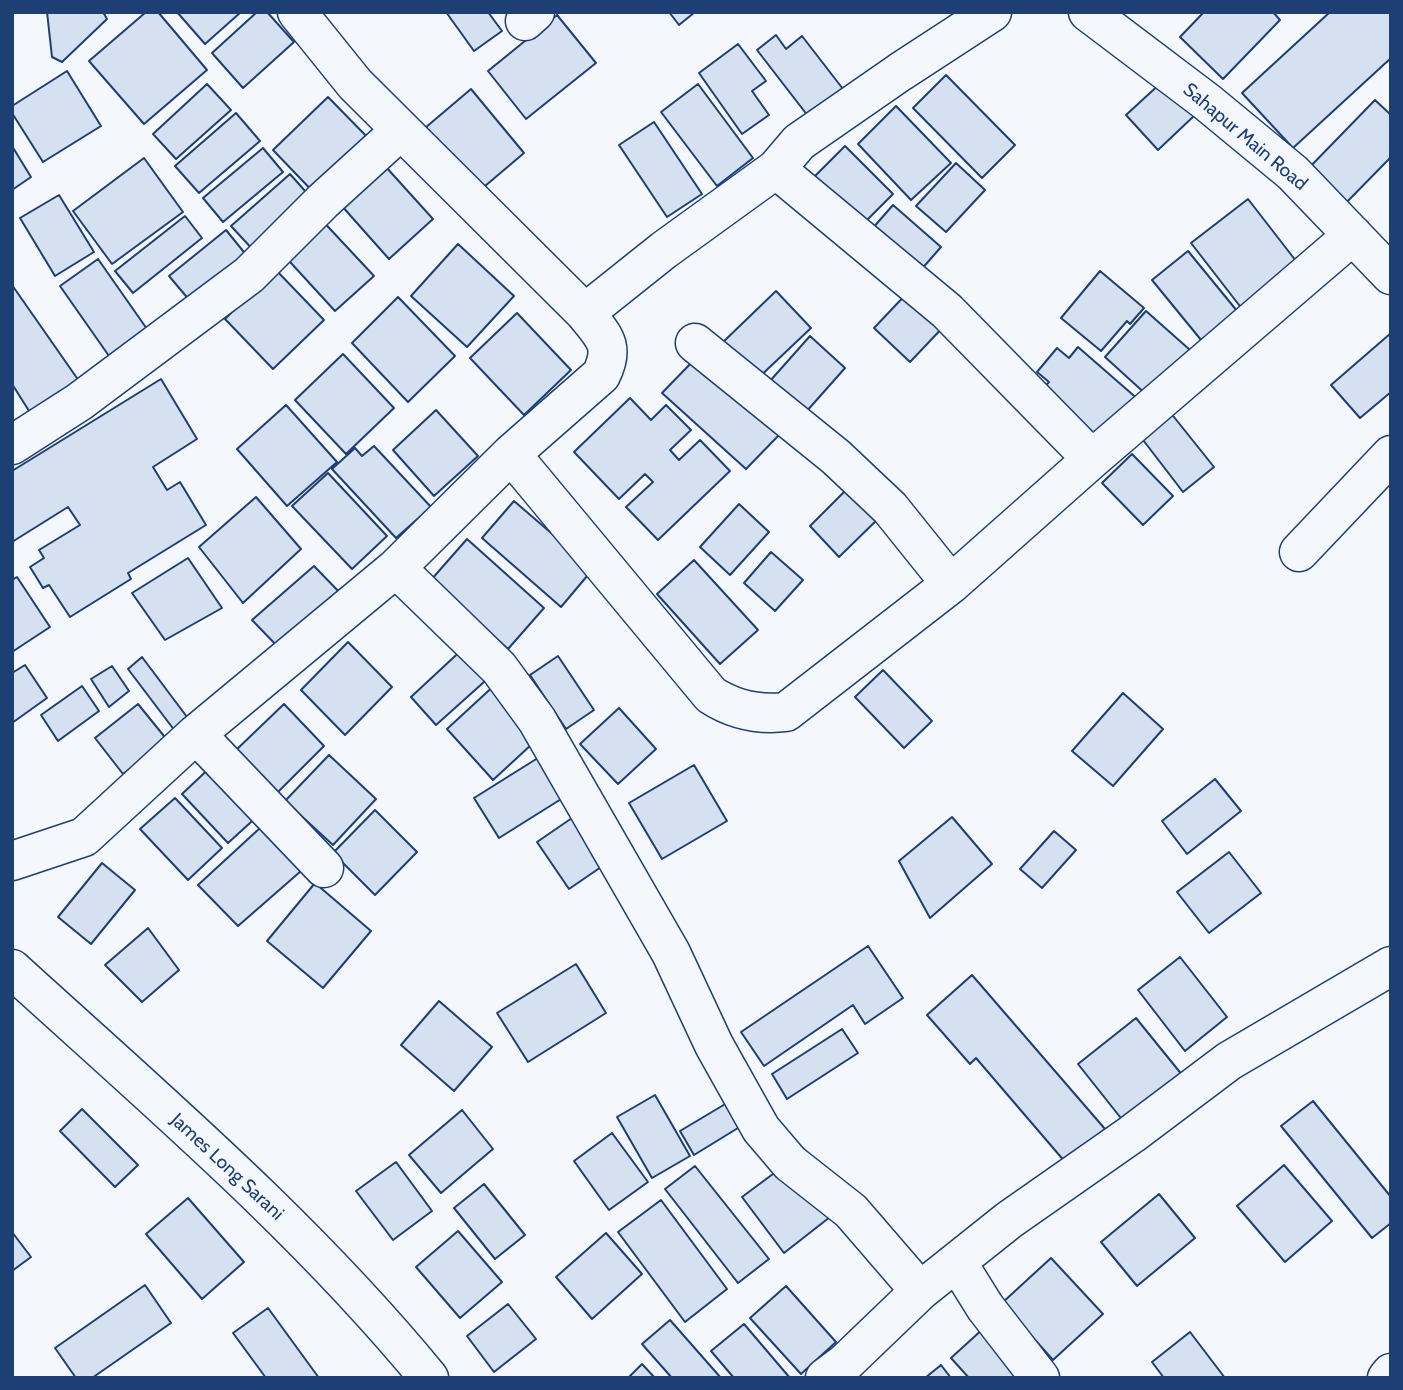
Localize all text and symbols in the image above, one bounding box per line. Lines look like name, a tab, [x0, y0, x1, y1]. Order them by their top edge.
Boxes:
street label: Sahapur Main Road	[1178, 78, 1312, 196]
street label: James Long Sarani	[166, 1109, 288, 1225]

